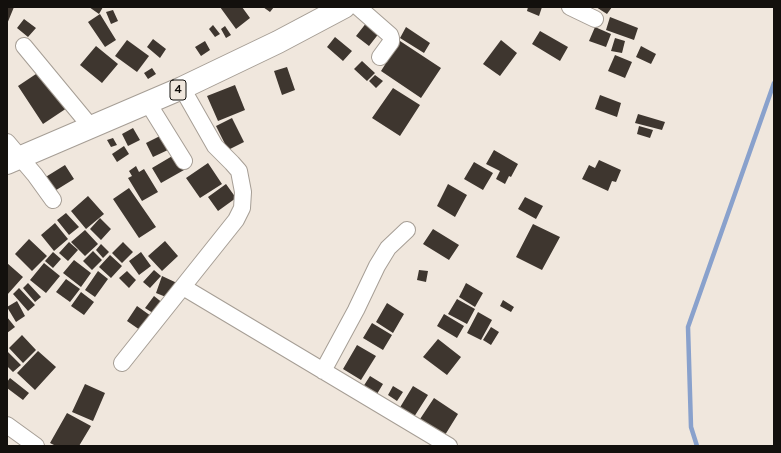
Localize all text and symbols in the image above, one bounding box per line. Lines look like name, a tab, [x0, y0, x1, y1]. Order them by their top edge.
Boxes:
road number: 4	[170, 80, 186, 100]

